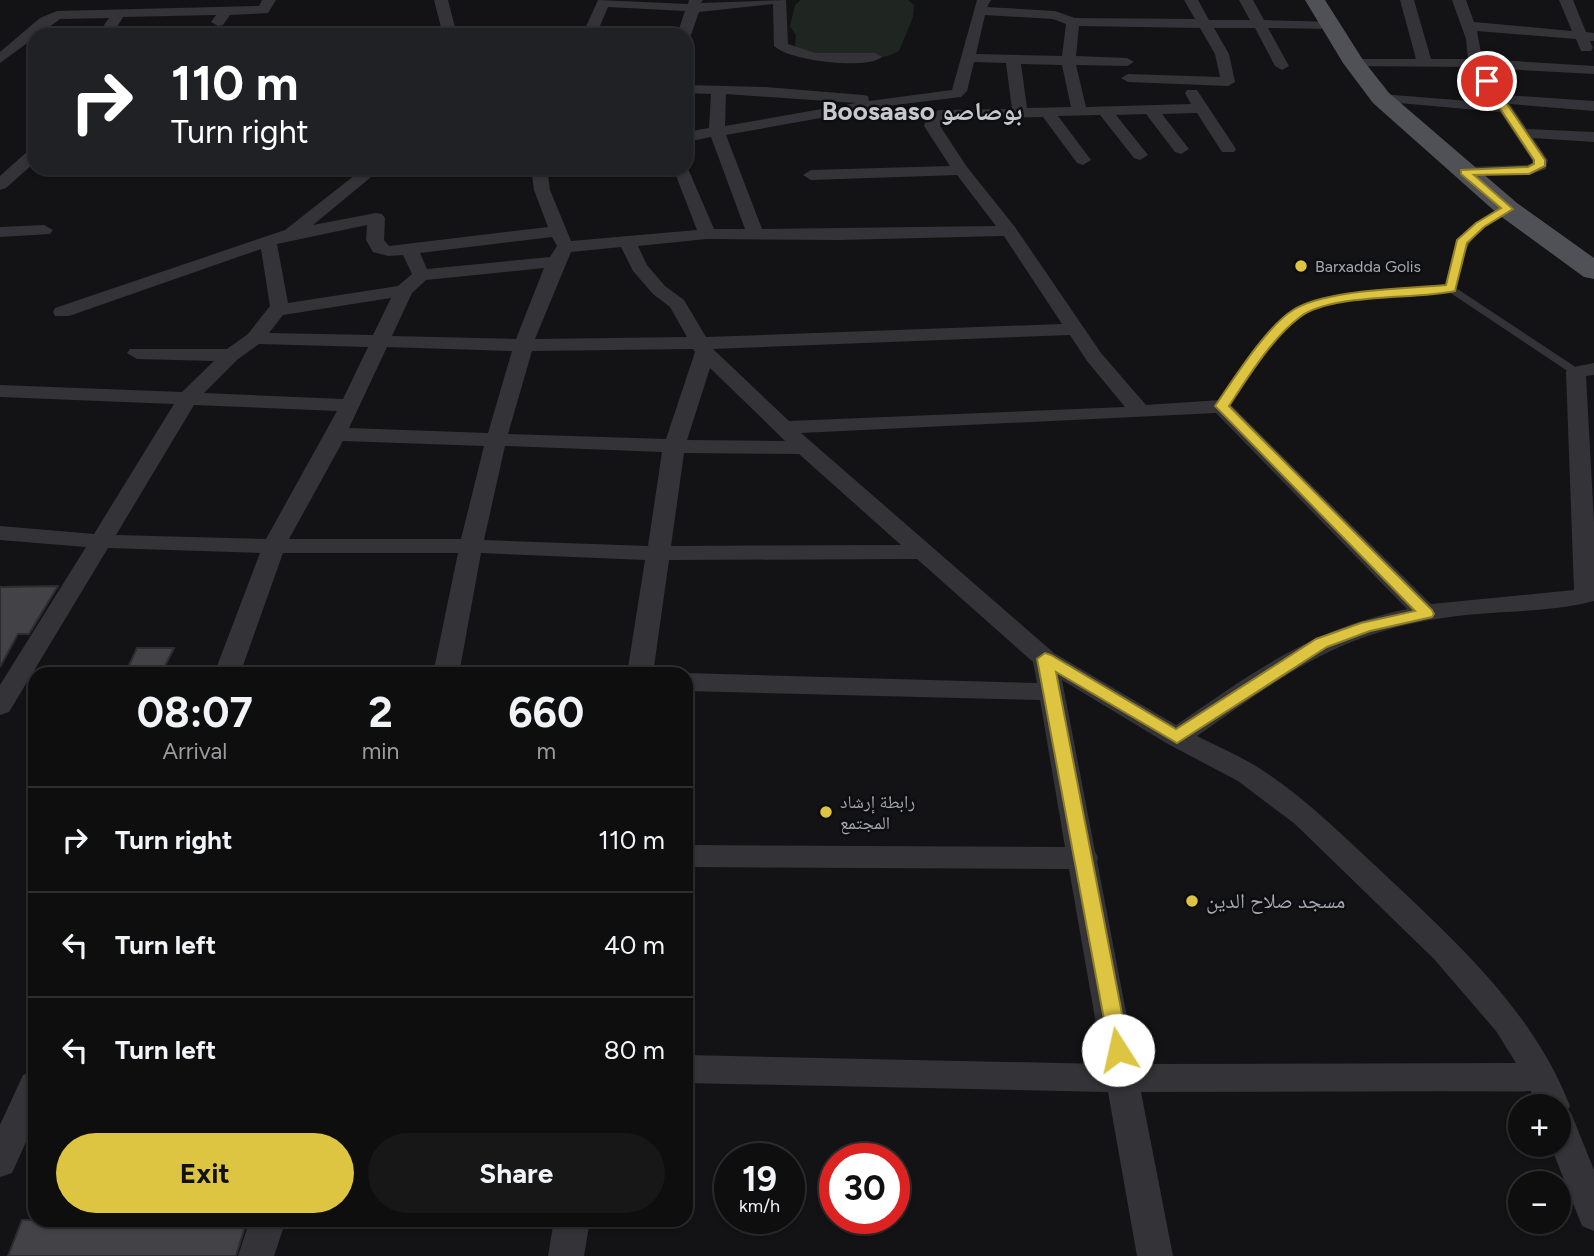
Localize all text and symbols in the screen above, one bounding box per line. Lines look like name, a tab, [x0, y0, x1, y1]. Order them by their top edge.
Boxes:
pin	[1457, 51, 1517, 111]
text: 110 m	[171, 53, 299, 112]
icon: right	[56, 56, 147, 147]
icon: arrive	[1468, 62, 1506, 100]
district label: Boosaaso بوصاصو	[822, 95, 1022, 127]
text: Turn right	[171, 113, 309, 151]
place label: Barxadda Golis	[1315, 257, 1421, 276]
marker: Barxadda Golis	[1293, 258, 1309, 274]
text: 08:07	[137, 687, 253, 738]
text: 2	[368, 687, 393, 738]
text: 660	[508, 687, 584, 738]
text: Arrival	[162, 737, 227, 765]
text: min	[362, 737, 399, 765]
text: m	[536, 737, 556, 765]
place label: رابطة إرشاد المجتمع	[840, 791, 915, 835]
marker: رابطة إرشاد المجتمع	[818, 804, 834, 820]
icon: right	[56, 821, 94, 859]
text: Turn right	[115, 824, 232, 856]
text: 110 m	[598, 824, 665, 856]
place label: مسجد صلاح الدين	[1206, 888, 1345, 914]
marker: مسجد صلاح الدين	[1184, 893, 1200, 909]
icon: left	[56, 926, 94, 964]
text: Turn left	[115, 929, 216, 961]
text: 40 m	[604, 929, 665, 961]
position arrow	[1081, 1013, 1155, 1087]
icon: left	[56, 1031, 94, 1069]
text: Turn left	[115, 1034, 216, 1066]
text: 80 m	[604, 1034, 665, 1066]
map controls	[1508, 1094, 1571, 1234]
button: +	[1508, 1094, 1571, 1157]
button: Exit	[56, 1133, 354, 1213]
button: Share	[368, 1133, 665, 1213]
speed limit sign: 30	[819, 1143, 910, 1234]
text: 19	[742, 1158, 777, 1200]
button: −	[1508, 1171, 1571, 1234]
text: km/h	[739, 1195, 780, 1217]

